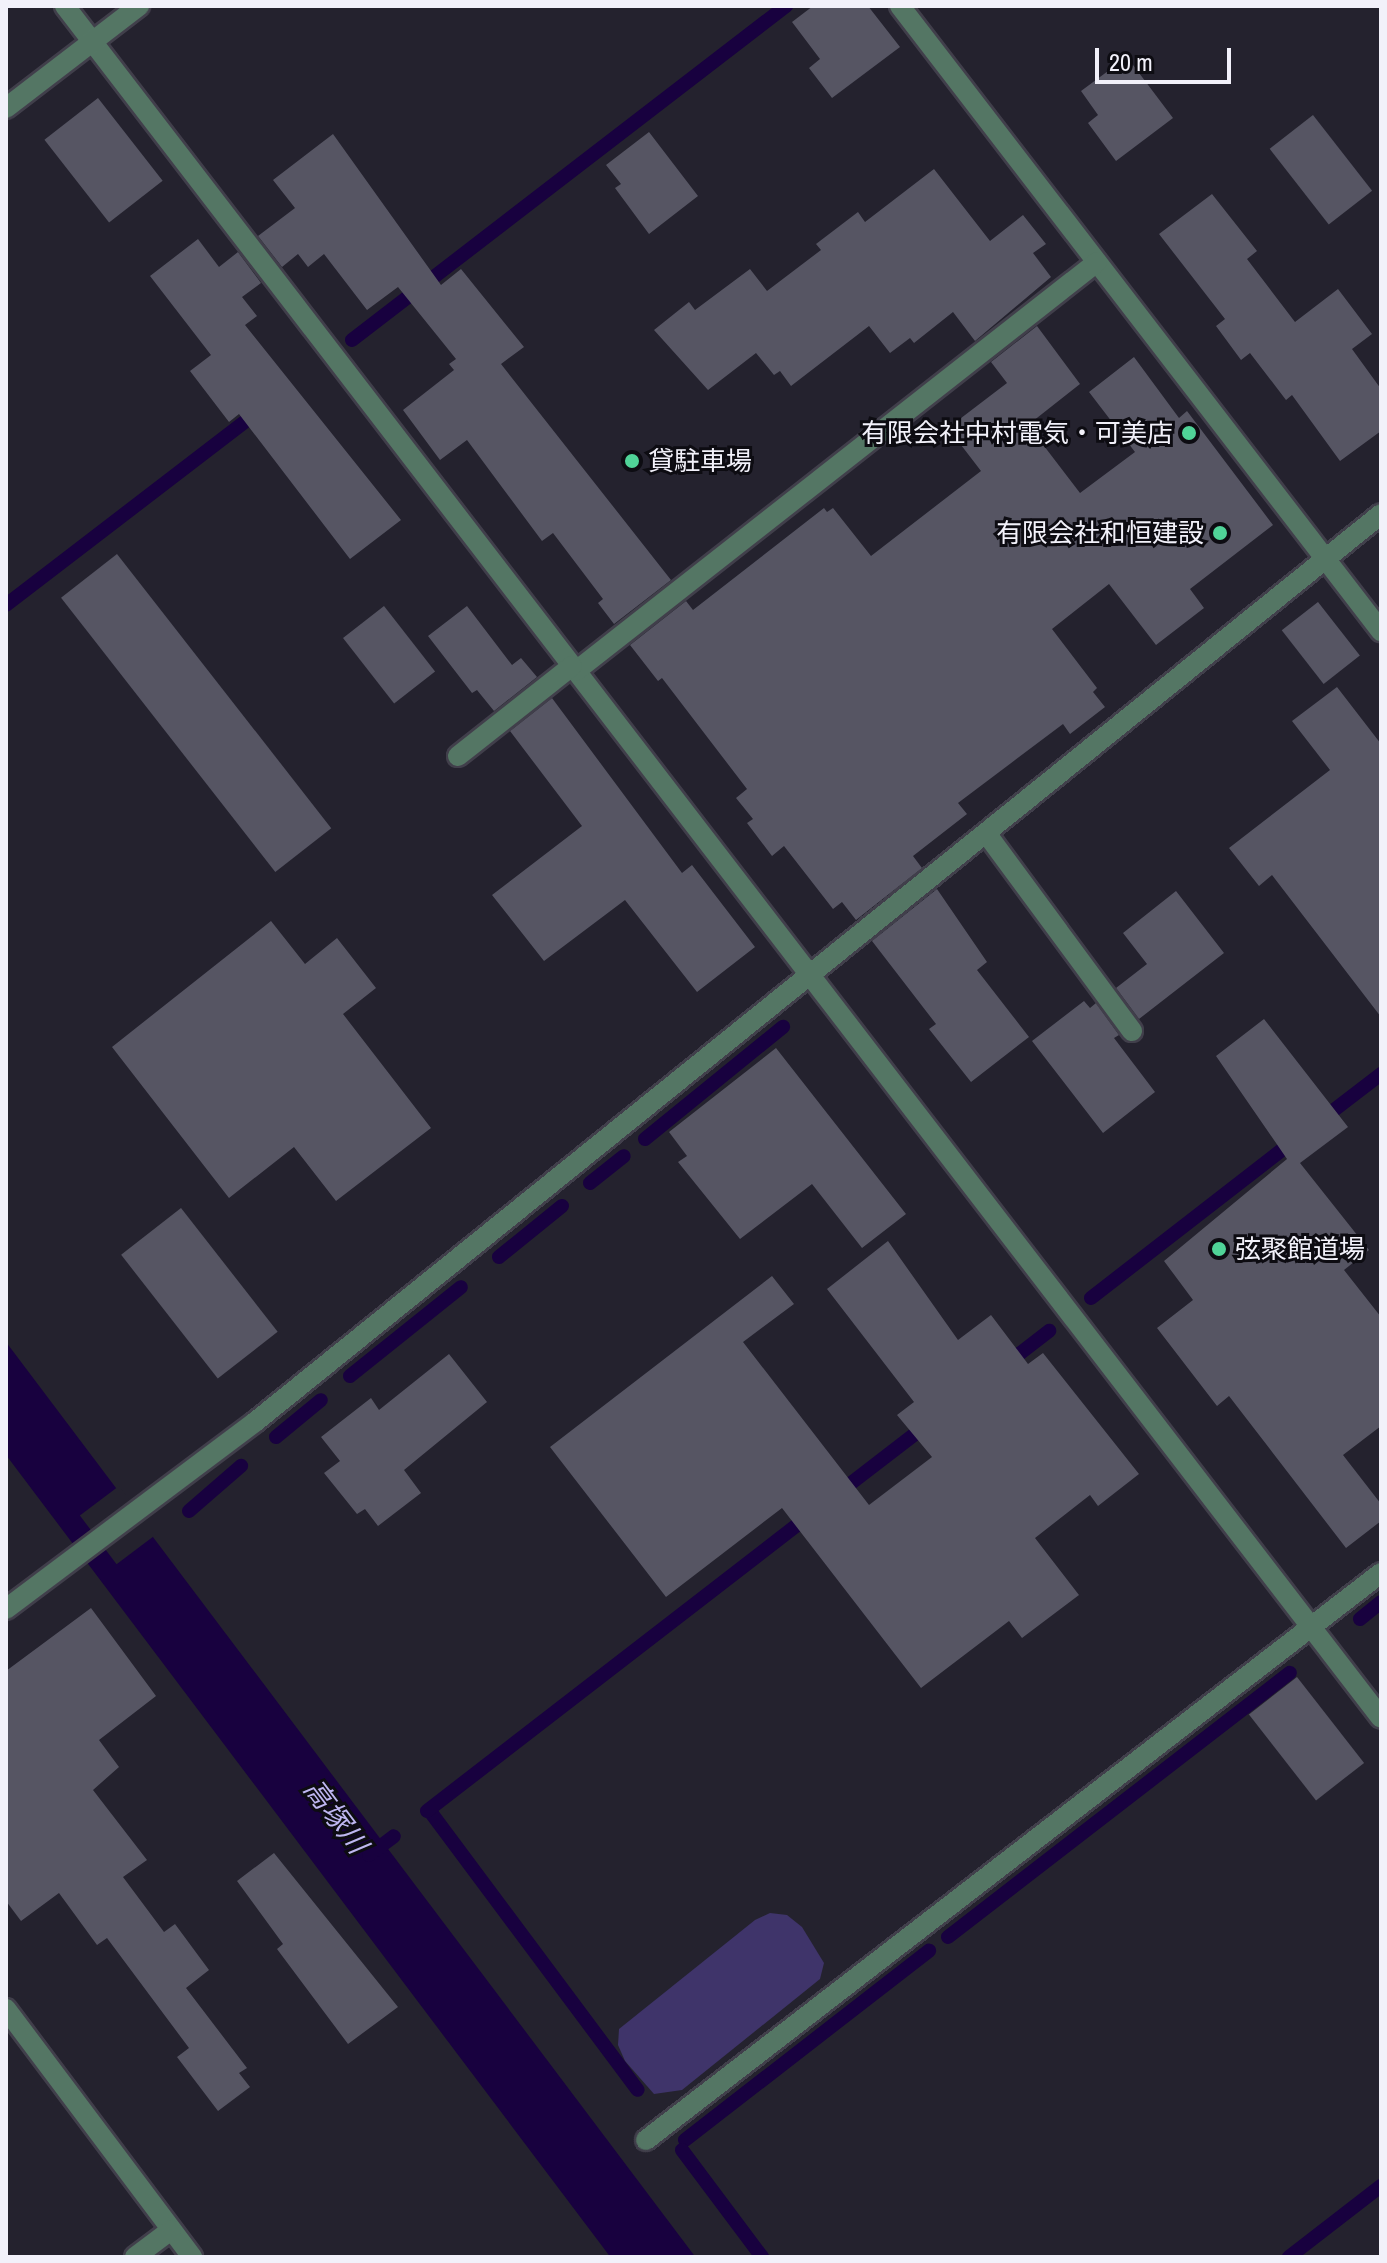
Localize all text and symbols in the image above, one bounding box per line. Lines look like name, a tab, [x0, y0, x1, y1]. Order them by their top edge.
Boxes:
scale bar	[1099, 32, 1235, 82]
text: 20 m	[1109, 46, 1153, 78]
place label: 有限会社中村電気・可美店	[861, 417, 1173, 449]
marker: 有限会社中村電気・可美店	[1180, 424, 1198, 442]
place label: 貸駐車場	[648, 445, 752, 477]
marker: 貸駐車場	[623, 452, 641, 470]
place label: 有限会社和恒建設	[996, 517, 1204, 549]
marker: 有限会社和恒建設	[1211, 524, 1229, 542]
place label: 弦聚館道場	[1235, 1233, 1365, 1265]
marker: 弦聚館道場	[1210, 1240, 1228, 1258]
water label: 高塚川	[297, 1772, 375, 1860]

